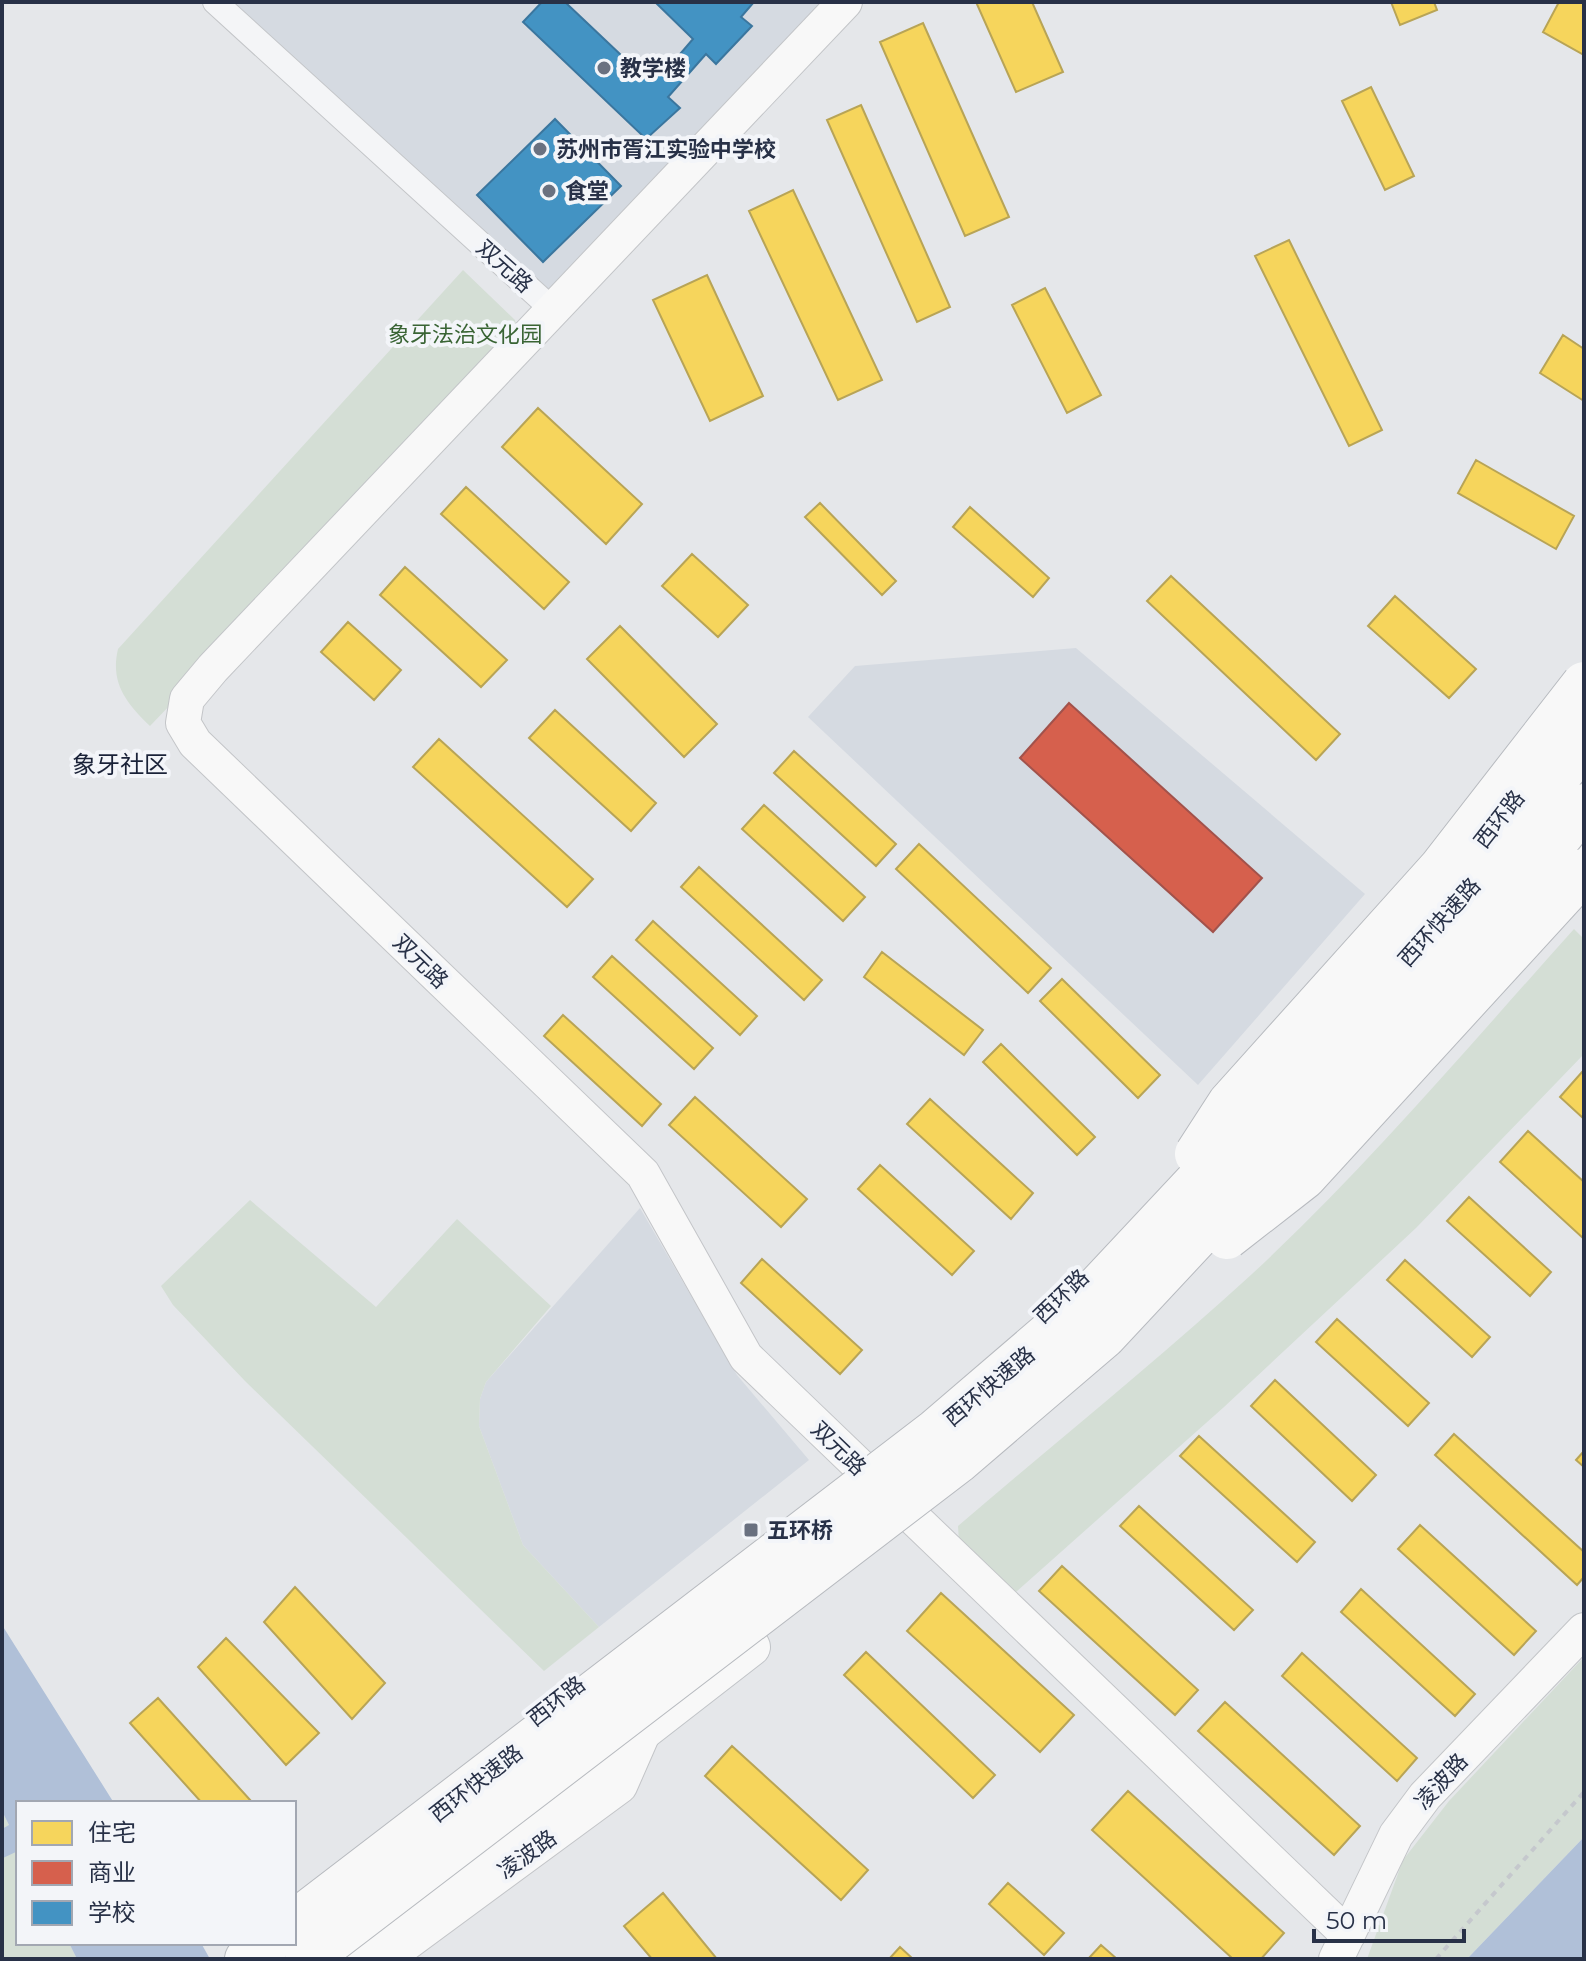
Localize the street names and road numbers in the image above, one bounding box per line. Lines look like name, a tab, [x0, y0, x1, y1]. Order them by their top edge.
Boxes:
street label: 双元路	[471, 234, 538, 298]
street label: 西环路	[1468, 785, 1530, 854]
street label: 西环快速路	[1393, 872, 1486, 972]
street label: 双元路	[388, 929, 454, 994]
street label: 西环路	[1028, 1264, 1094, 1329]
street label: 西环快速路	[939, 1341, 1040, 1432]
street label: 双元路	[806, 1416, 872, 1481]
street label: 西环路	[522, 1670, 591, 1732]
street label: 西环快速路	[425, 1739, 528, 1828]
street label: 凌波路	[1409, 1748, 1473, 1815]
street label: 凌波路	[493, 1824, 562, 1885]

